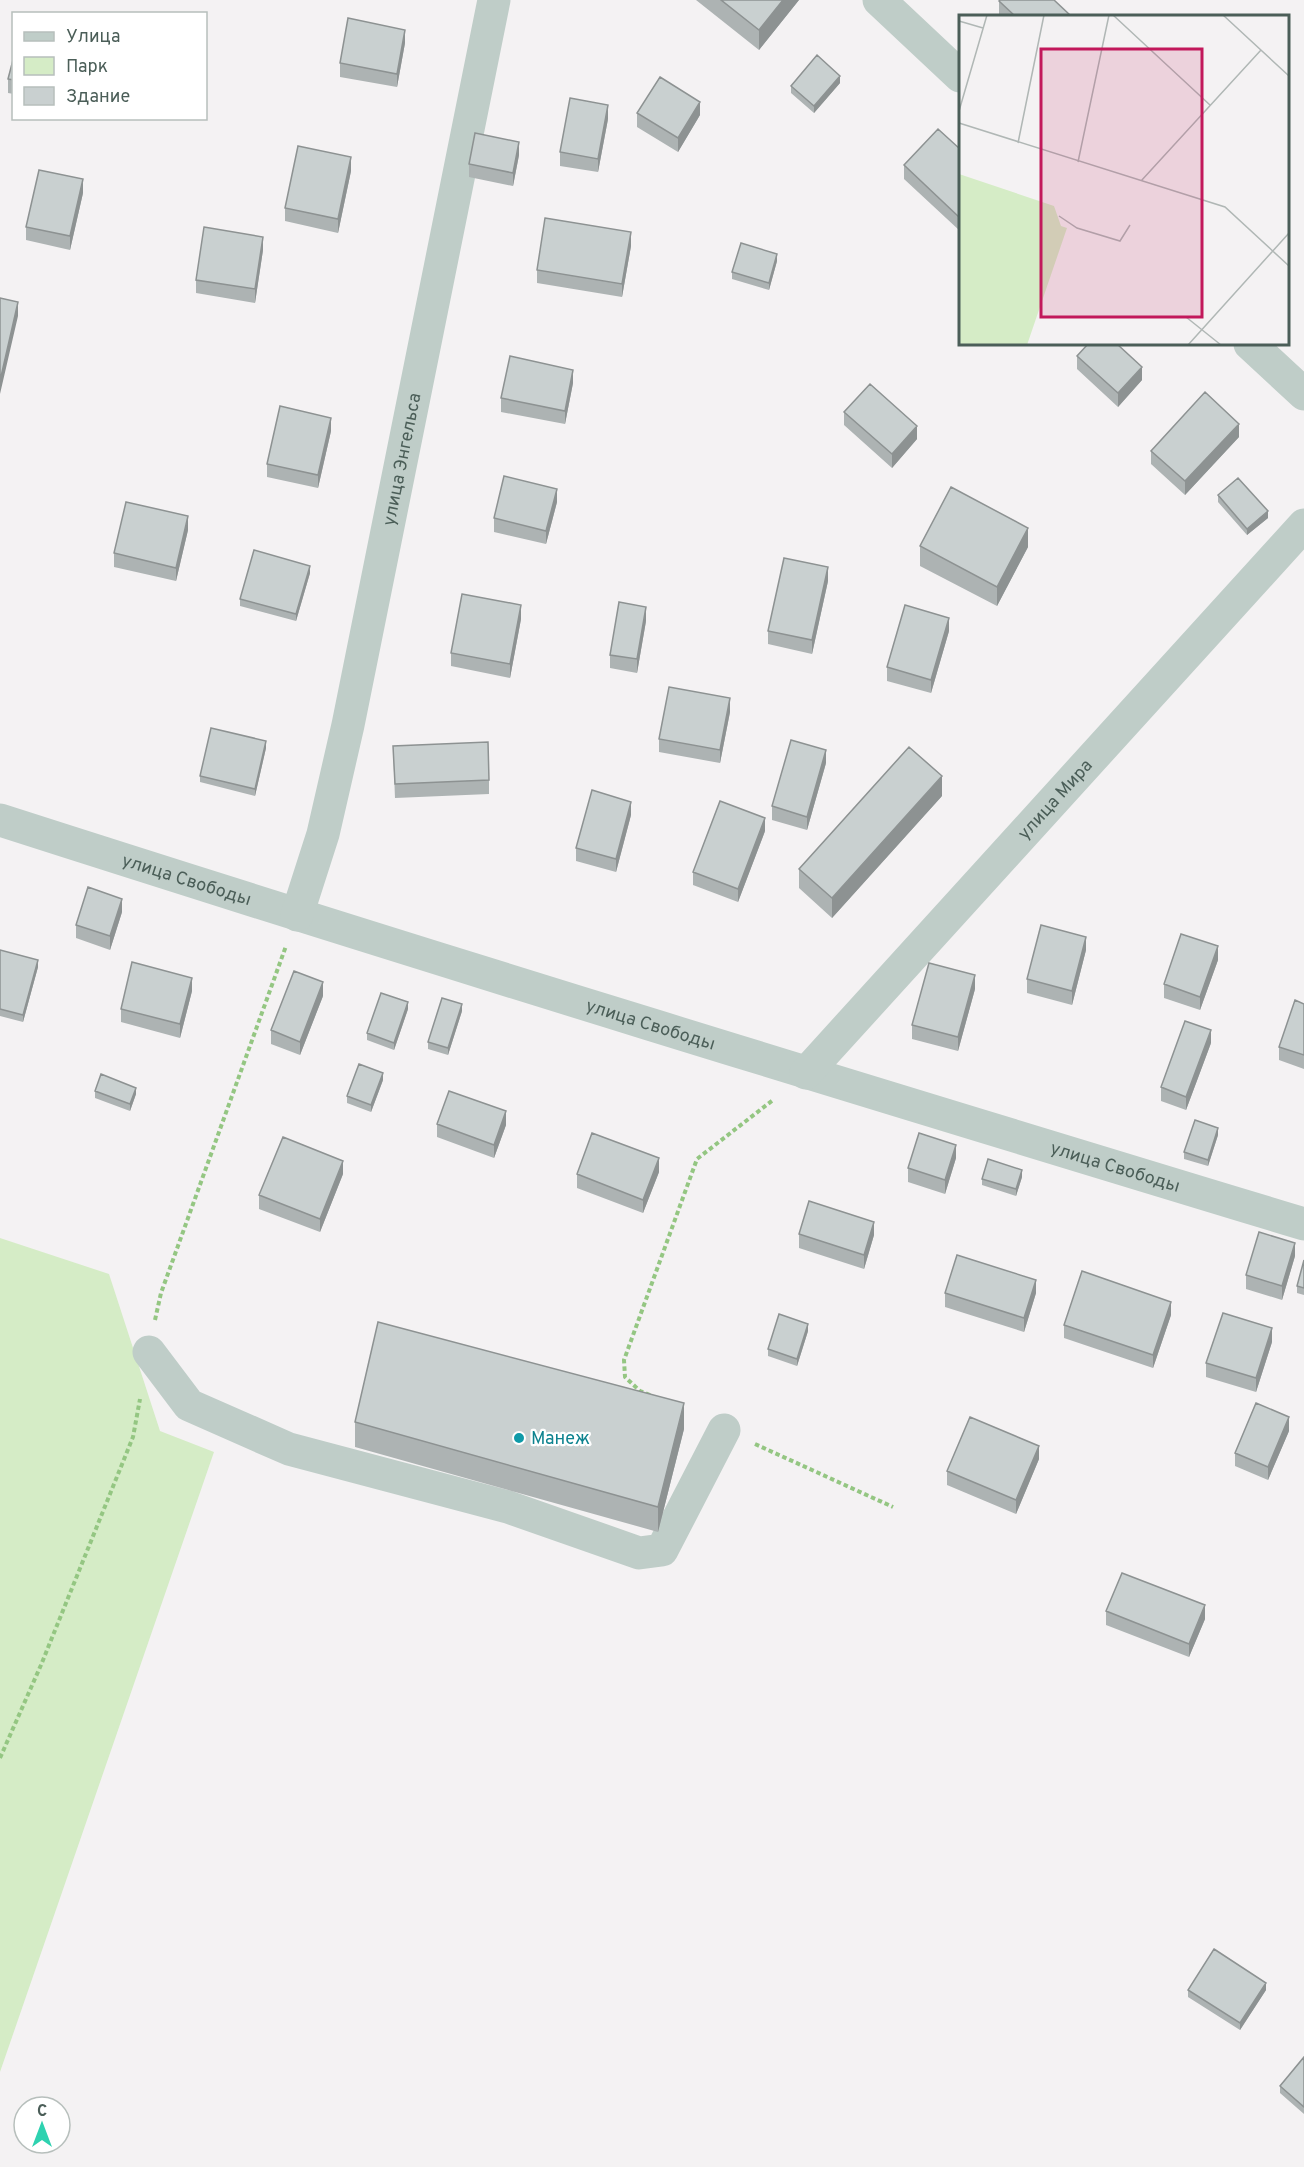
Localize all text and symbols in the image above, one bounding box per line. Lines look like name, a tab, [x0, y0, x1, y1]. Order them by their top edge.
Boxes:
legend	[12, 12, 207, 120]
inset map	[959, 15, 1289, 345]
text: Улица	[66, 26, 120, 49]
text: Парк	[66, 56, 108, 79]
text: Здание	[66, 86, 130, 109]
street label: улица Энгельса	[378, 391, 428, 528]
street label: улица Мира	[1013, 755, 1098, 845]
street label: улица Свободы	[119, 850, 254, 912]
street label: улица Свободы	[583, 995, 718, 1057]
street label: улица Свободы	[1047, 1138, 1183, 1199]
place label: Манеж	[531, 1428, 590, 1451]
marker: Манеж	[512, 1431, 526, 1445]
north arrow	[12, 2095, 72, 2155]
text: С	[37, 2102, 47, 2122]

